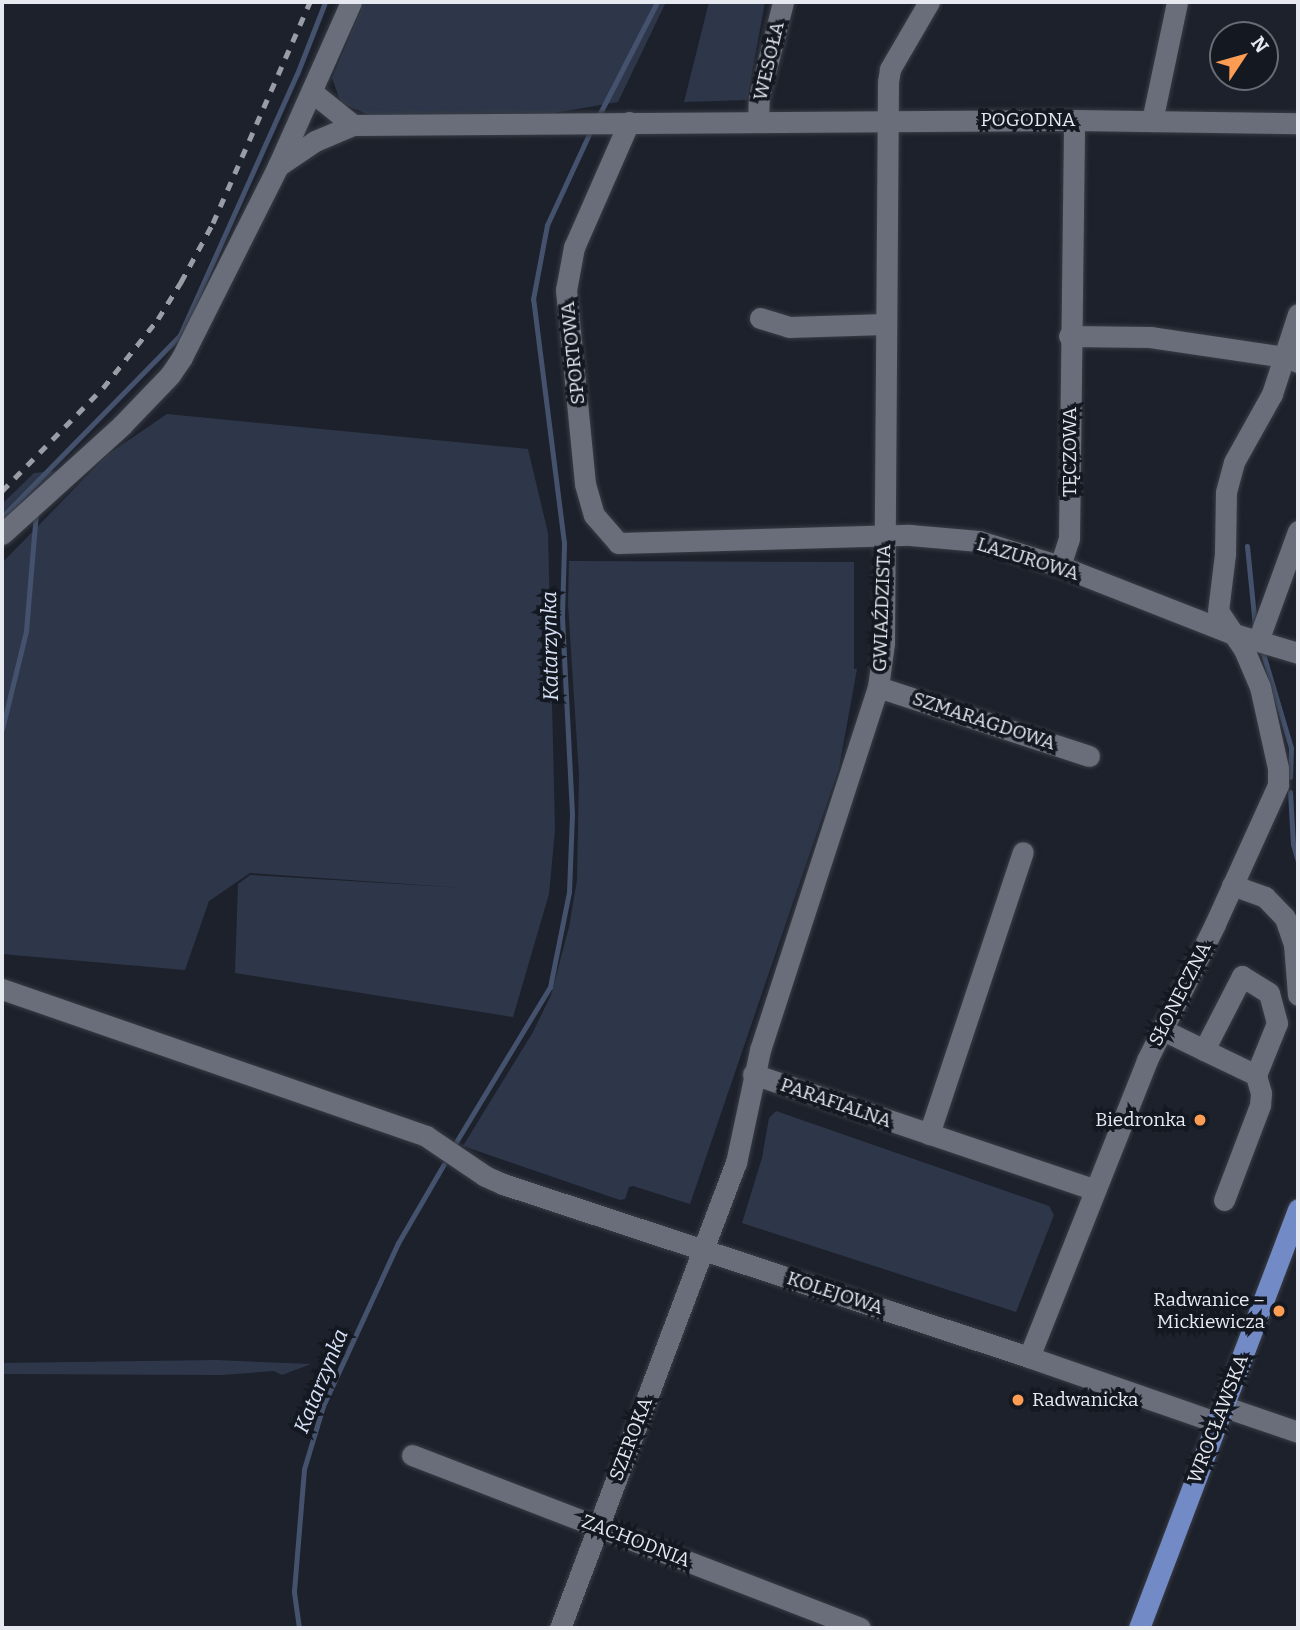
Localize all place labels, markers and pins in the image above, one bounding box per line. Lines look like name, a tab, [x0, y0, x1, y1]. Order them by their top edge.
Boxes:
place label: Biedronka	[1095, 1109, 1186, 1131]
marker: Biedronka	[1192, 1112, 1208, 1128]
place label: Radwanice – Mickiewicza	[1153, 1289, 1265, 1333]
marker: Radwanice – Mickiewicza	[1271, 1303, 1287, 1319]
place label: Radwanicka	[1032, 1389, 1138, 1411]
marker: Radwanicka	[1010, 1392, 1026, 1408]

